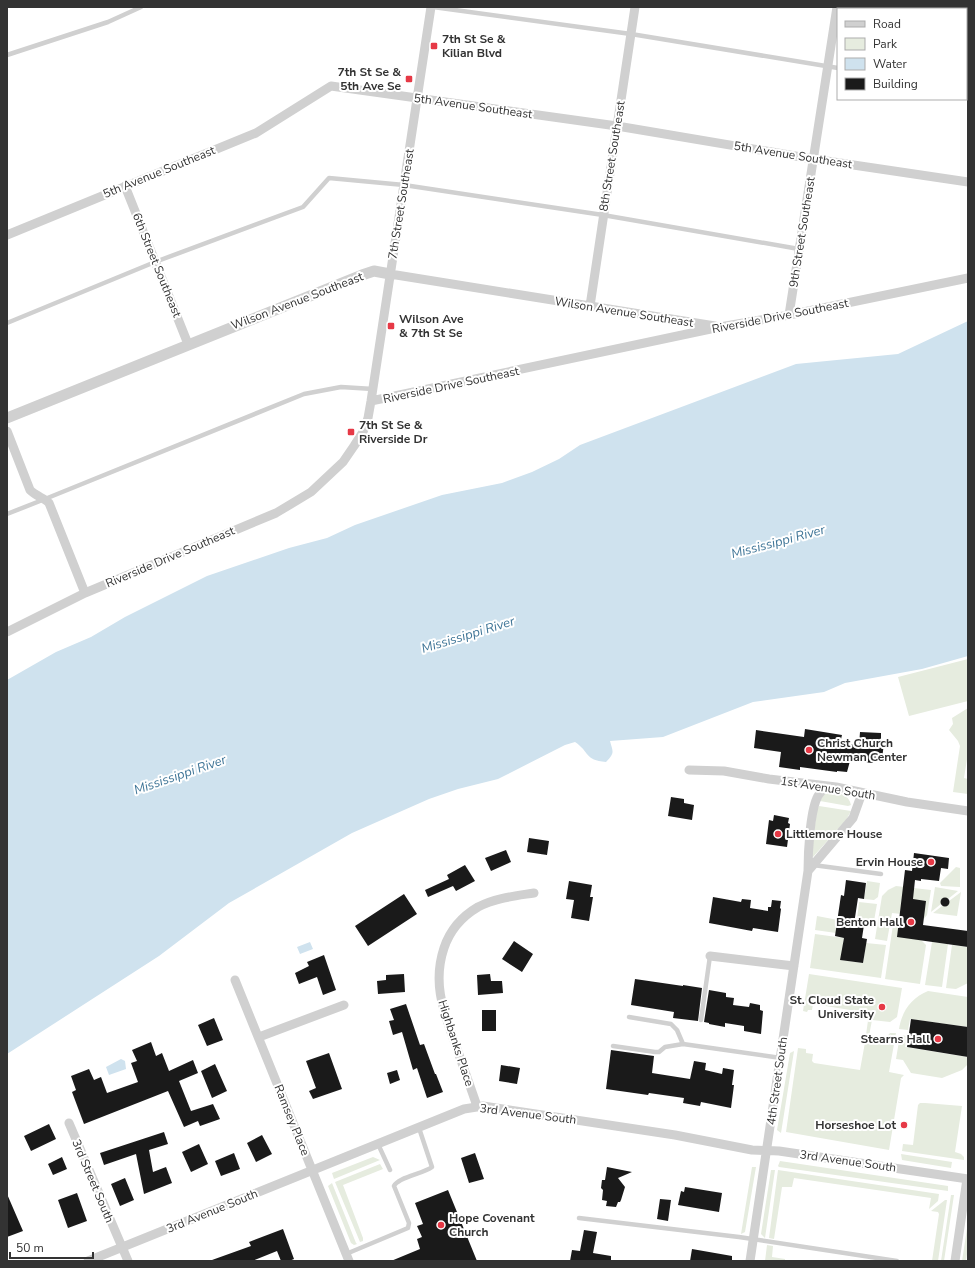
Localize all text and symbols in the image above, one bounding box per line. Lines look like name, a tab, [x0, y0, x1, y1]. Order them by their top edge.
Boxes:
legend	[837, 8, 967, 100]
text: Road	[873, 16, 901, 32]
place label: 7th St Se & Kilian Blvd	[442, 31, 506, 61]
text: Park	[873, 36, 898, 52]
marker: 7th St Se & Kilian Blvd	[429, 41, 439, 51]
text: Water	[873, 56, 907, 72]
place label: 7th St Se & 5th Ave Se	[338, 64, 401, 94]
marker: 7th St Se & 5th Ave Se	[404, 74, 414, 84]
text: Building	[873, 76, 918, 92]
street label: 5th Avenue Southeast	[413, 90, 534, 122]
street label: 8th Street Southeast	[595, 99, 629, 212]
street label: 5th Avenue Southeast	[733, 138, 854, 172]
street label: 5th Avenue Southeast	[101, 142, 218, 202]
street label: 7th Street Southeast	[384, 147, 418, 260]
street label: 9th Street Southeast	[785, 175, 819, 288]
street label: 6th Street Southeast	[129, 210, 186, 320]
street label: Wilson Avenue Southeast	[229, 268, 366, 334]
street label: Wilson Avenue Southeast	[554, 293, 695, 331]
street label: Riverside Drive Southeast	[710, 295, 850, 337]
place label: Wilson Ave & 7th St Se	[399, 311, 464, 341]
marker: Wilson Ave & 7th St Se	[386, 321, 396, 331]
street label: Riverside Drive Southeast	[382, 363, 521, 407]
place label: 7th St Se & Riverside Dr	[359, 417, 428, 447]
marker: 7th St Se & Riverside Dr	[346, 427, 356, 437]
water label: Mississippi River	[729, 521, 827, 563]
street label: Riverside Drive Southeast	[103, 522, 238, 591]
water label: Mississippi River	[419, 612, 517, 658]
place label: Christ Church Newman Center	[817, 735, 907, 765]
marker: Christ Church Newman Center	[804, 745, 814, 755]
water label: Mississippi River	[131, 751, 229, 799]
street label: 1st Avenue South	[779, 773, 877, 803]
place label: Littlemore House	[786, 826, 883, 842]
marker: Littlemore House	[773, 829, 783, 839]
place label: Ervin House	[856, 854, 923, 870]
marker: Ervin House	[926, 857, 936, 867]
place label: Benton Hall	[836, 914, 903, 930]
marker: Benton Hall	[906, 917, 916, 927]
place label: St. Cloud State University	[789, 992, 875, 1022]
street label: Highbanks Place	[434, 998, 478, 1088]
marker: St. Cloud State University	[877, 1002, 887, 1012]
place label: Stearns Hall	[861, 1031, 930, 1047]
marker: Stearns Hall	[933, 1034, 943, 1044]
street label: 4th Street South	[763, 1036, 791, 1126]
street label: Ramsey Place	[270, 1082, 314, 1158]
street label: 3rd Avenue South	[479, 1100, 577, 1128]
place label: Horseshoe Lot	[815, 1117, 896, 1133]
marker: Horseshoe Lot	[899, 1120, 909, 1130]
street label: 3rd Street South	[68, 1137, 118, 1225]
street label: 3rd Avenue South	[799, 1146, 897, 1176]
street label: 3rd Avenue South	[164, 1185, 260, 1237]
place label: Hope Covenant Church	[449, 1210, 535, 1240]
marker: Hope Covenant Church	[436, 1220, 446, 1230]
scale bar	[10, 1234, 93, 1260]
text: 50 m	[16, 1240, 44, 1256]

